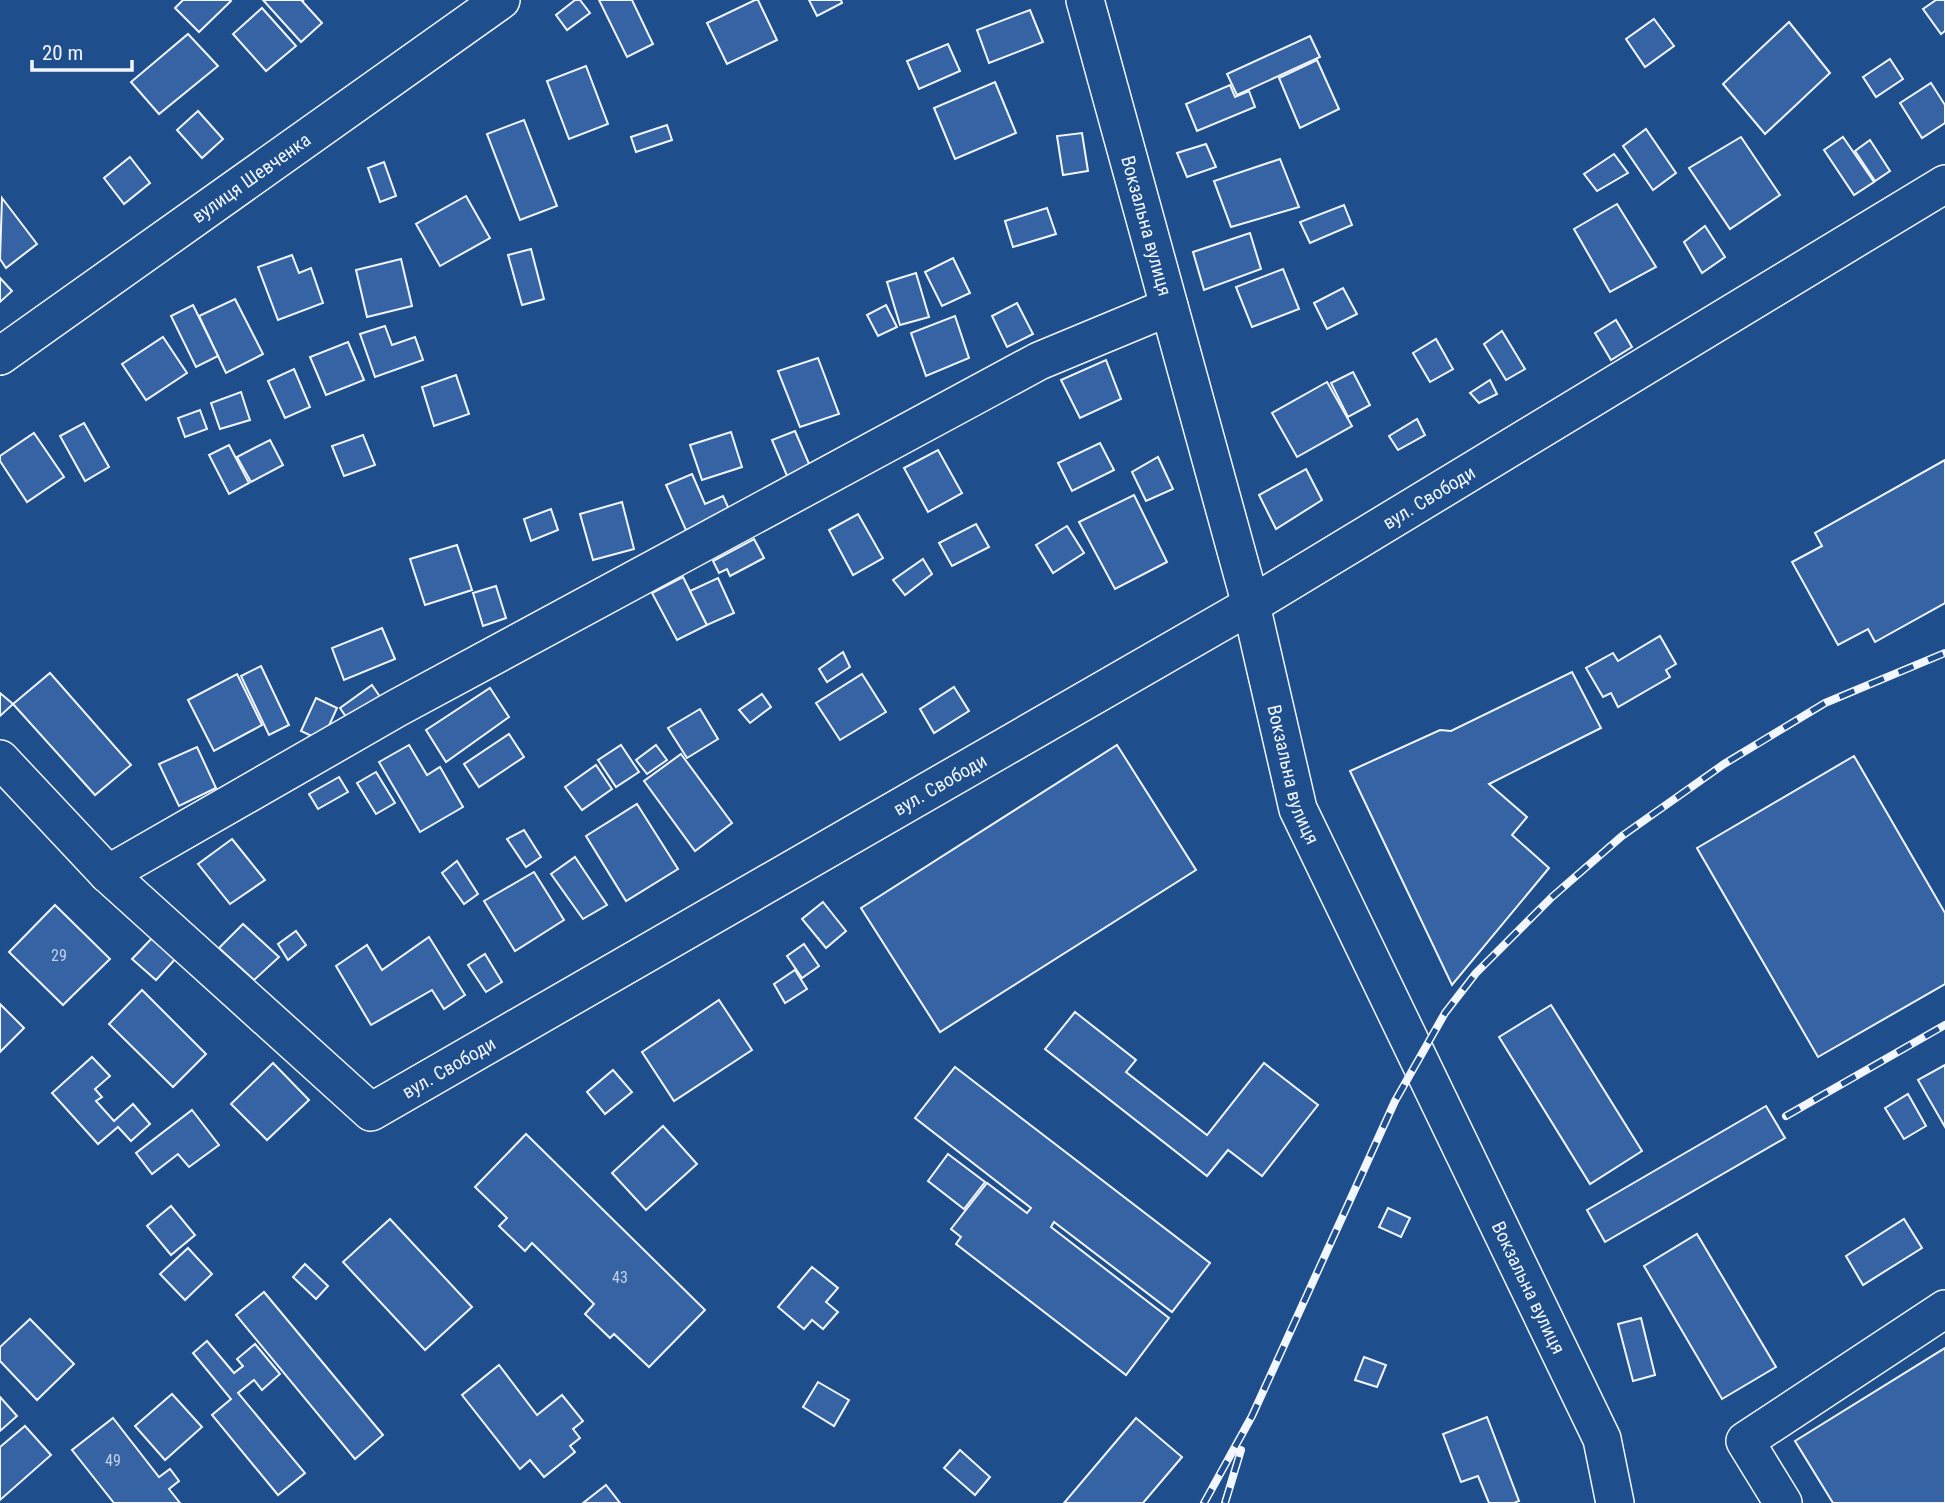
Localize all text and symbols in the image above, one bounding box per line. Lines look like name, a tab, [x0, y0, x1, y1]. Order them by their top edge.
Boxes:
scale bar	[32, 28, 131, 72]
text: 20 m	[42, 41, 83, 65]
street label: вулиця Шевченка	[188, 128, 315, 228]
street label: Вокзальна вулиця	[1116, 153, 1177, 298]
street label: вул. Свободи	[1379, 461, 1479, 534]
street label: Вокзальна вулиця	[1262, 702, 1324, 848]
street label: вул. Свободи	[889, 749, 991, 821]
house number: 29	[51, 946, 67, 965]
street label: вул. Свободи	[398, 1032, 500, 1104]
street label: Вокзальна вулиця	[1487, 1218, 1570, 1358]
house number: 43	[612, 1268, 628, 1287]
house number: 49	[105, 1451, 121, 1470]

